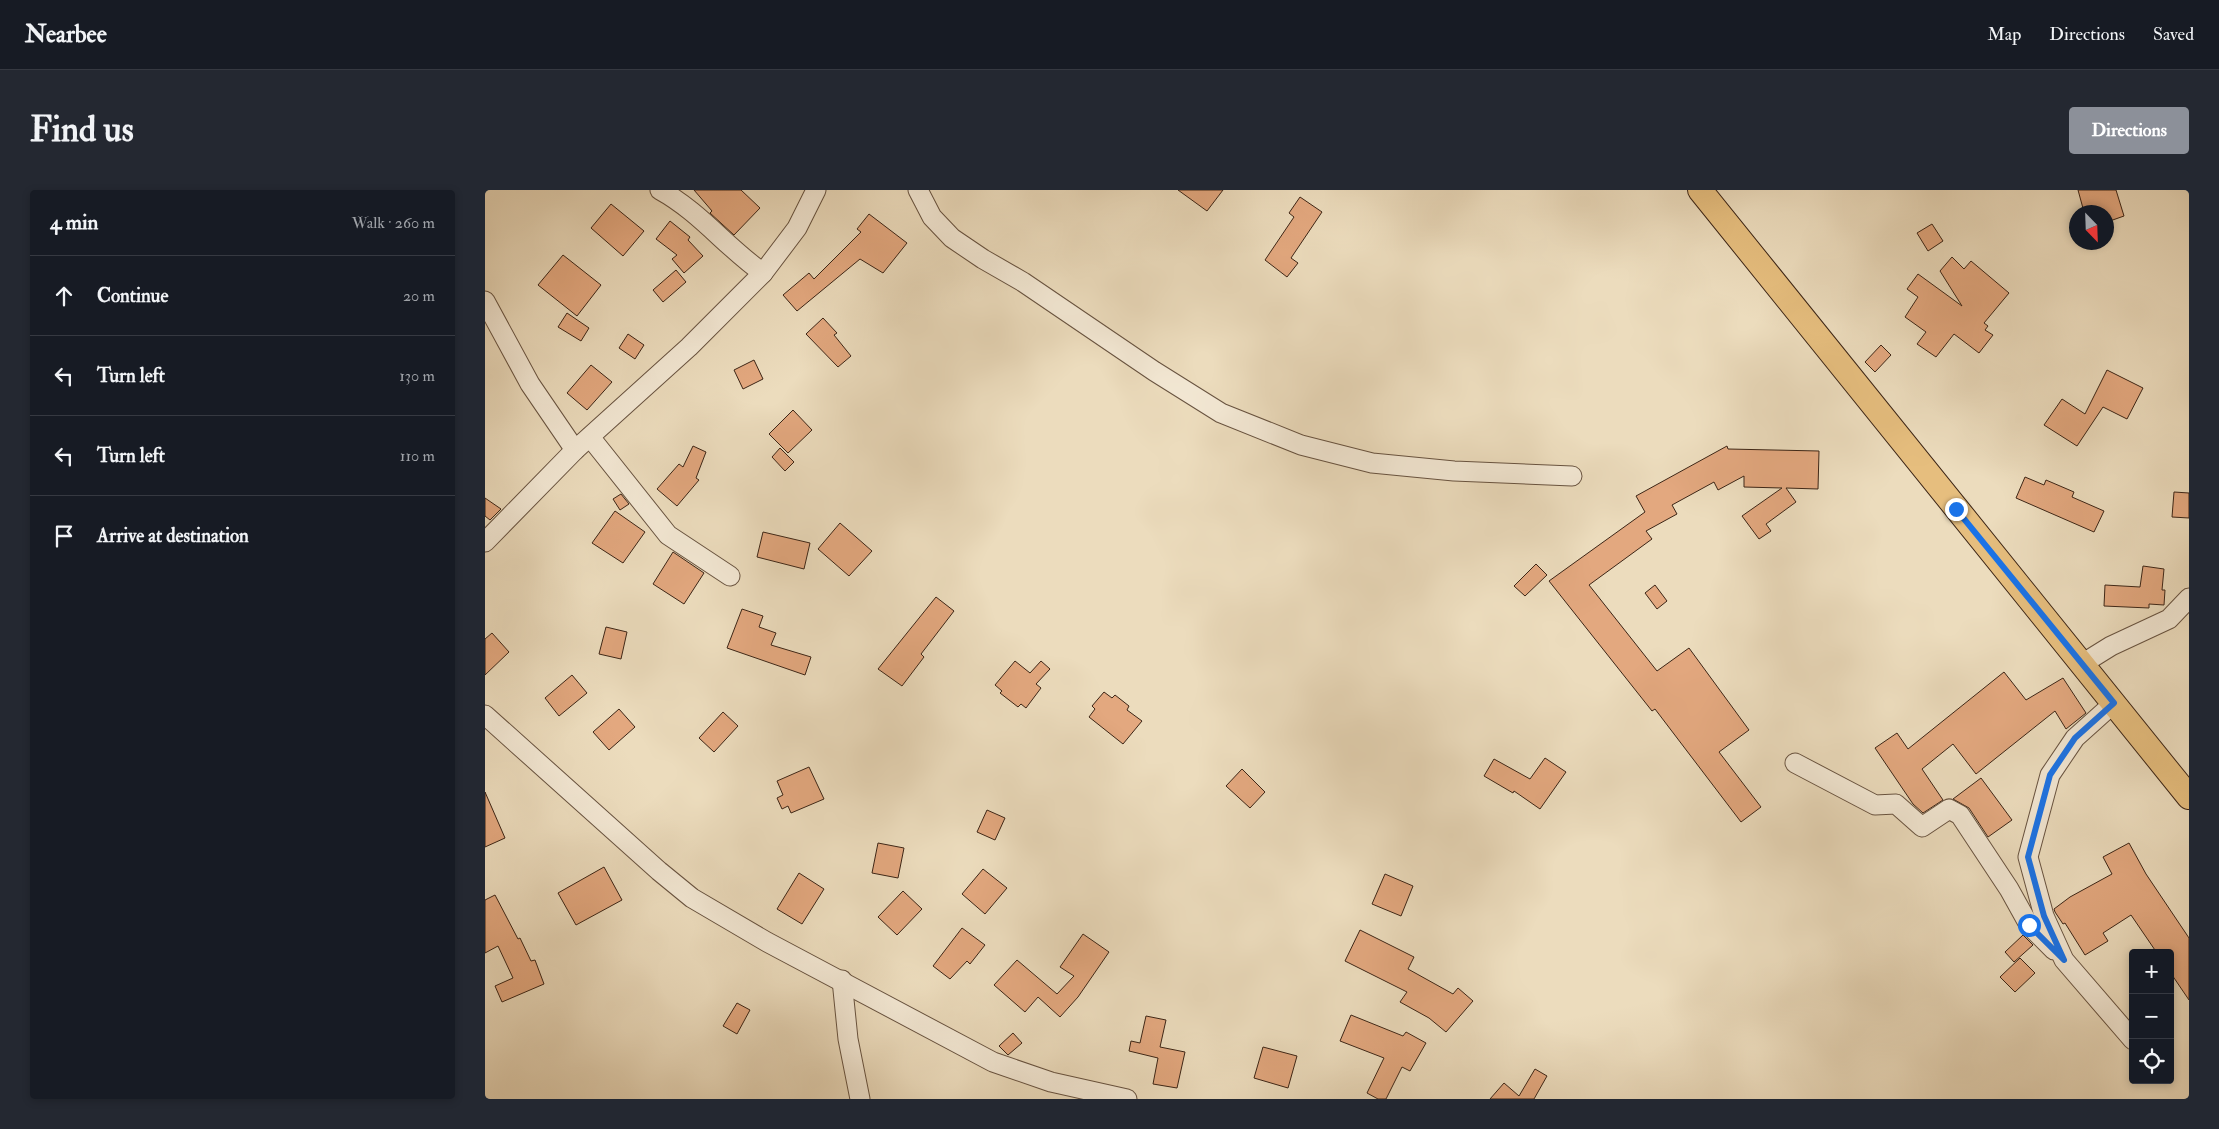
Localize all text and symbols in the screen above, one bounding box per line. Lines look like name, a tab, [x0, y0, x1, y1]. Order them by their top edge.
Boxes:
text: Nearbee	[25, 19, 107, 50]
text: Map	[1988, 23, 2021, 46]
text: Directions	[2049, 23, 2125, 46]
text: Saved	[2153, 23, 2194, 46]
button: Directions	[2069, 107, 2189, 154]
text: Find us	[30, 108, 134, 152]
north arrow	[2069, 205, 2114, 250]
text: 4 min	[50, 209, 98, 236]
text: Walk · 260 m	[352, 213, 435, 233]
icon: ahead	[50, 282, 78, 310]
text: Continue	[97, 284, 168, 308]
text: 20 m	[403, 286, 435, 306]
icon: left	[50, 362, 78, 390]
text: Turn left	[97, 364, 165, 388]
text: 130 m	[399, 366, 435, 386]
icon: left	[50, 442, 78, 470]
text: Turn left	[97, 444, 165, 468]
text: 110 m	[400, 446, 435, 466]
route end	[1945, 498, 1968, 521]
icon: arrive	[50, 522, 78, 550]
text: Arrive at destination	[97, 524, 249, 548]
route start	[2018, 914, 2041, 937]
map controls	[2129, 949, 2174, 1084]
button: +	[2129, 949, 2174, 994]
button: −	[2129, 994, 2174, 1039]
button: locate	[2129, 1039, 2174, 1084]

